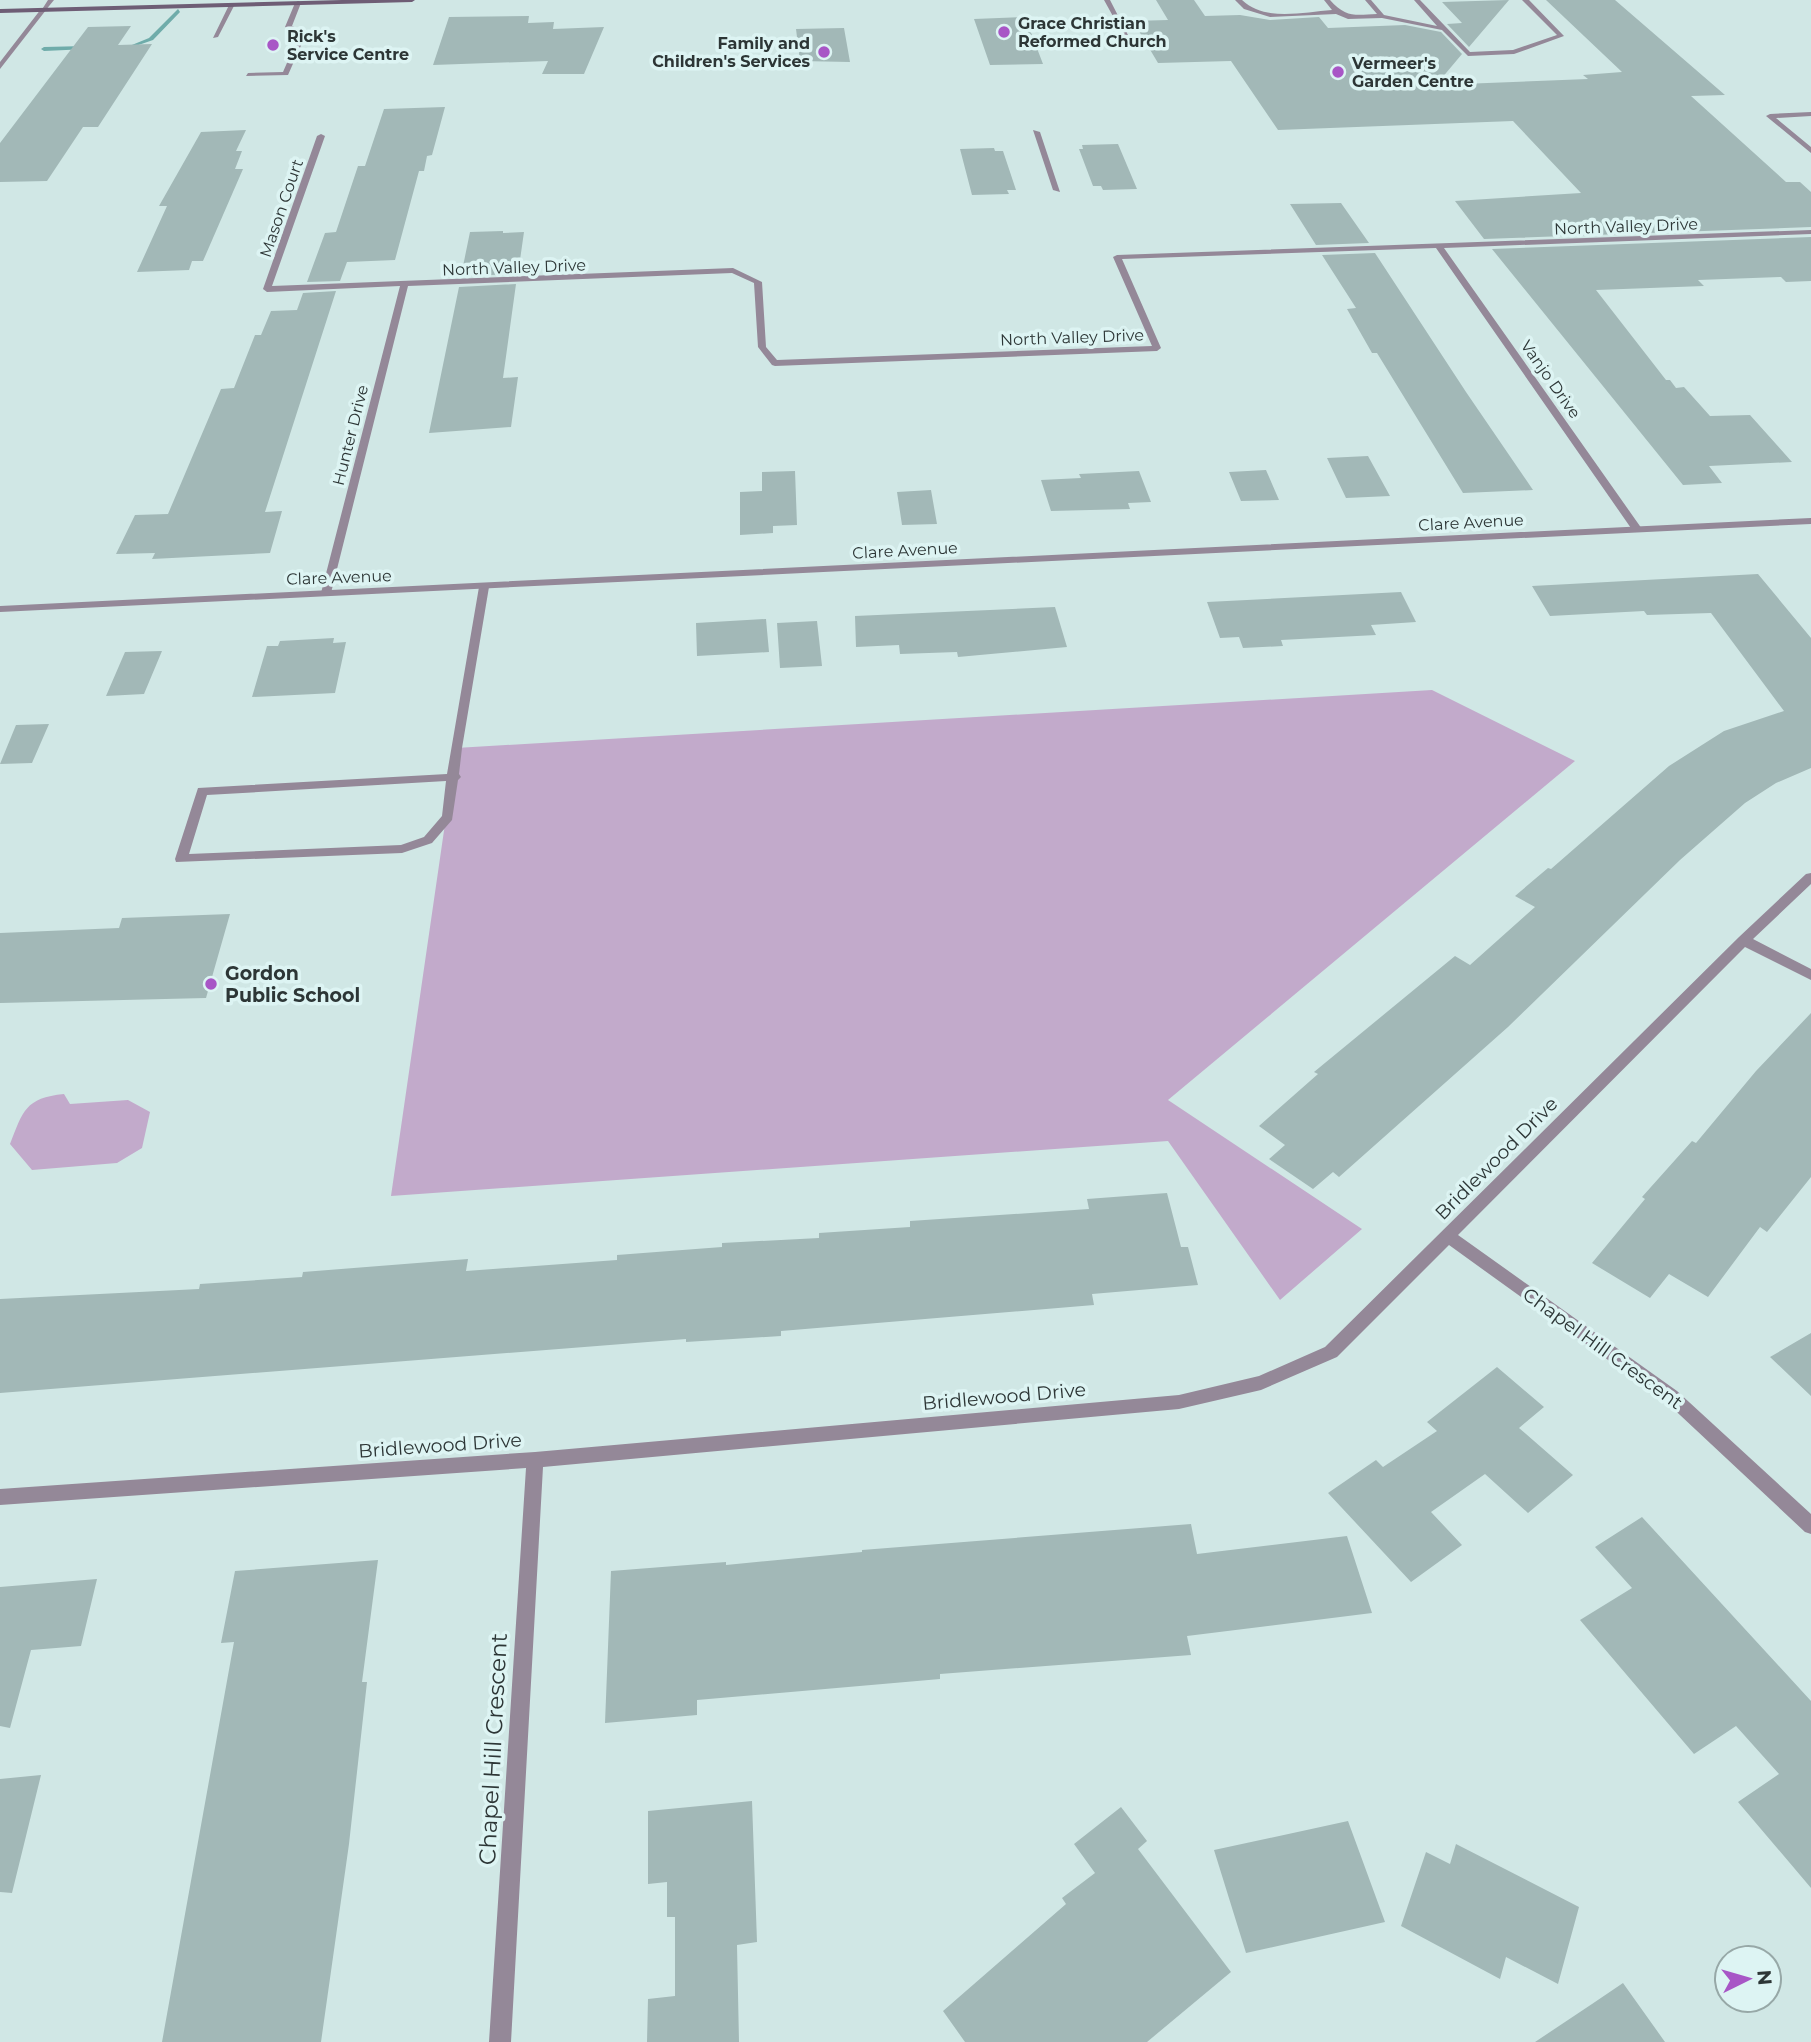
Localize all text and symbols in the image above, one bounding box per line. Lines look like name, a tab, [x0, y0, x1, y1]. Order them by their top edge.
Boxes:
place label: Grace Christian Reformed Church	[1018, 14, 1167, 51]
marker: Grace Christian Reformed Church	[996, 24, 1012, 40]
place label: Rick's Service Centre	[287, 27, 409, 64]
place label: Family and Children's Services	[652, 34, 810, 71]
marker: Rick's Service Centre	[265, 37, 281, 53]
marker: Family and Children's Services	[816, 44, 832, 60]
place label: Vermeer's Garden Centre	[1351, 54, 1474, 91]
marker: Vermeer's Garden Centre	[1330, 64, 1346, 80]
street label: Mason Court	[256, 156, 307, 260]
street label: North Valley Drive	[1554, 214, 1698, 239]
street label: North Valley Drive	[442, 255, 586, 280]
street label: North Valley Drive	[1000, 325, 1144, 350]
street label: Vanjo Drive	[1517, 337, 1584, 422]
street label: Hunter Drive	[329, 383, 372, 487]
street label: Clare Avenue	[1418, 510, 1524, 535]
street label: Clare Avenue	[852, 538, 958, 563]
street label: Clare Avenue	[286, 566, 392, 589]
place label: Gordon Public School	[225, 962, 360, 1007]
marker: Gordon Public School	[203, 976, 219, 992]
street label: Bridlewood Drive	[1430, 1092, 1562, 1224]
street label: Chapel Hill Crescent	[1518, 1283, 1687, 1414]
street label: Bridlewood Drive	[921, 1378, 1087, 1415]
street label: Bridlewood Drive	[357, 1428, 523, 1463]
street label: Chapel Hill Crescent	[473, 1632, 513, 1866]
north arrow	[1713, 1944, 1783, 2014]
text: N	[1752, 1969, 1777, 1986]

